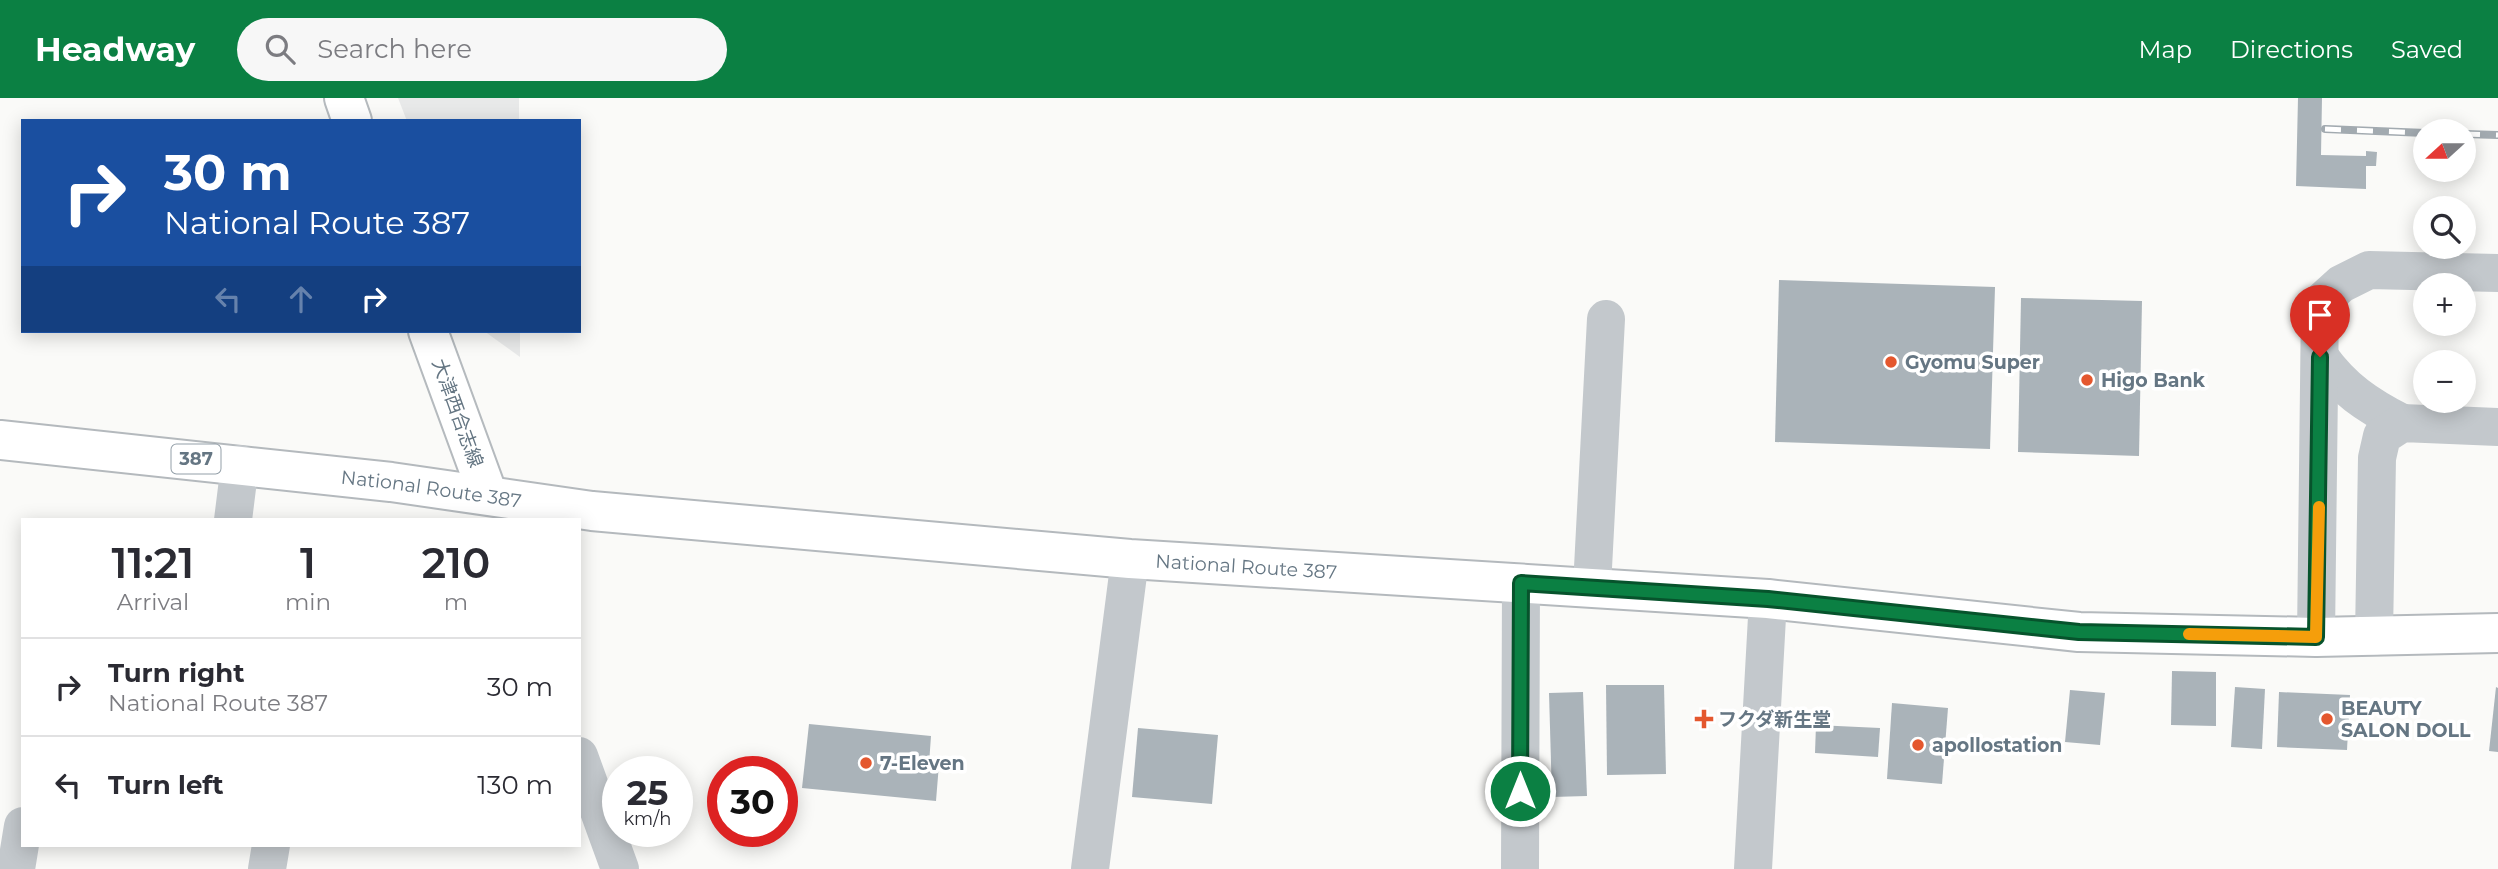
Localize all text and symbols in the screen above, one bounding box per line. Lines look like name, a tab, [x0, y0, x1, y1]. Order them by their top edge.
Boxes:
search box	[237, 18, 727, 81]
text: Headway	[35, 29, 195, 69]
icon: search	[261, 30, 299, 68]
text: Search here	[317, 33, 472, 65]
text: Map	[2139, 35, 2192, 64]
text: Directions	[2230, 35, 2353, 64]
text: Saved	[2391, 35, 2463, 64]
north arrow	[2413, 119, 2476, 182]
map controls	[2413, 119, 2476, 413]
text: 30 m	[164, 143, 292, 202]
icon: right	[49, 147, 140, 238]
button: search	[2413, 196, 2476, 259]
text: National Route 387	[164, 203, 470, 242]
button: +	[2413, 273, 2476, 336]
icon: left	[209, 280, 247, 318]
icon: ahead	[282, 280, 320, 318]
icon: right	[355, 280, 393, 318]
pin	[2290, 285, 2350, 357]
icon: arrive	[2301, 296, 2339, 334]
button: −	[2413, 350, 2476, 413]
place label: Gyomu Super	[1905, 351, 2040, 374]
marker: Gyomu Super	[1883, 354, 1899, 370]
street label: 大津西合志線	[427, 356, 488, 471]
place label: Higo Bank	[2101, 369, 2206, 392]
marker: Higo Bank	[2079, 372, 2095, 388]
road number: 387	[172, 444, 220, 474]
street label: National Route 387	[340, 466, 523, 513]
text: 11:21	[112, 537, 194, 589]
text: 1	[300, 537, 316, 589]
text: 210	[422, 537, 490, 589]
street label: National Route 387	[1155, 550, 1338, 584]
text: Arrival	[117, 588, 189, 616]
text: min	[285, 588, 331, 616]
text: m	[444, 588, 468, 616]
text: Turn right	[108, 657, 244, 689]
icon: right	[49, 668, 87, 706]
text: 30 m	[487, 671, 553, 703]
text: National Route 387	[108, 689, 328, 717]
place label: BEAUTY SALON DOLL	[2341, 697, 2471, 742]
place label: フクダ新生堂	[1718, 708, 1831, 731]
marker: フクダ新生堂	[1696, 711, 1712, 727]
marker: BEAUTY SALON DOLL	[2319, 711, 2335, 727]
place label: apollostation	[1932, 734, 2062, 757]
marker: apollostation	[1910, 737, 1926, 753]
place label: 7-Eleven	[880, 752, 965, 775]
position arrow	[1483, 754, 1557, 828]
marker: 7-Eleven	[858, 755, 874, 771]
speed limit sign: 30	[707, 756, 798, 847]
icon: left	[49, 766, 87, 804]
text: Turn left	[108, 769, 224, 801]
text: 130 m	[477, 769, 553, 801]
text: 25	[627, 771, 668, 814]
text: km/h	[623, 808, 672, 830]

